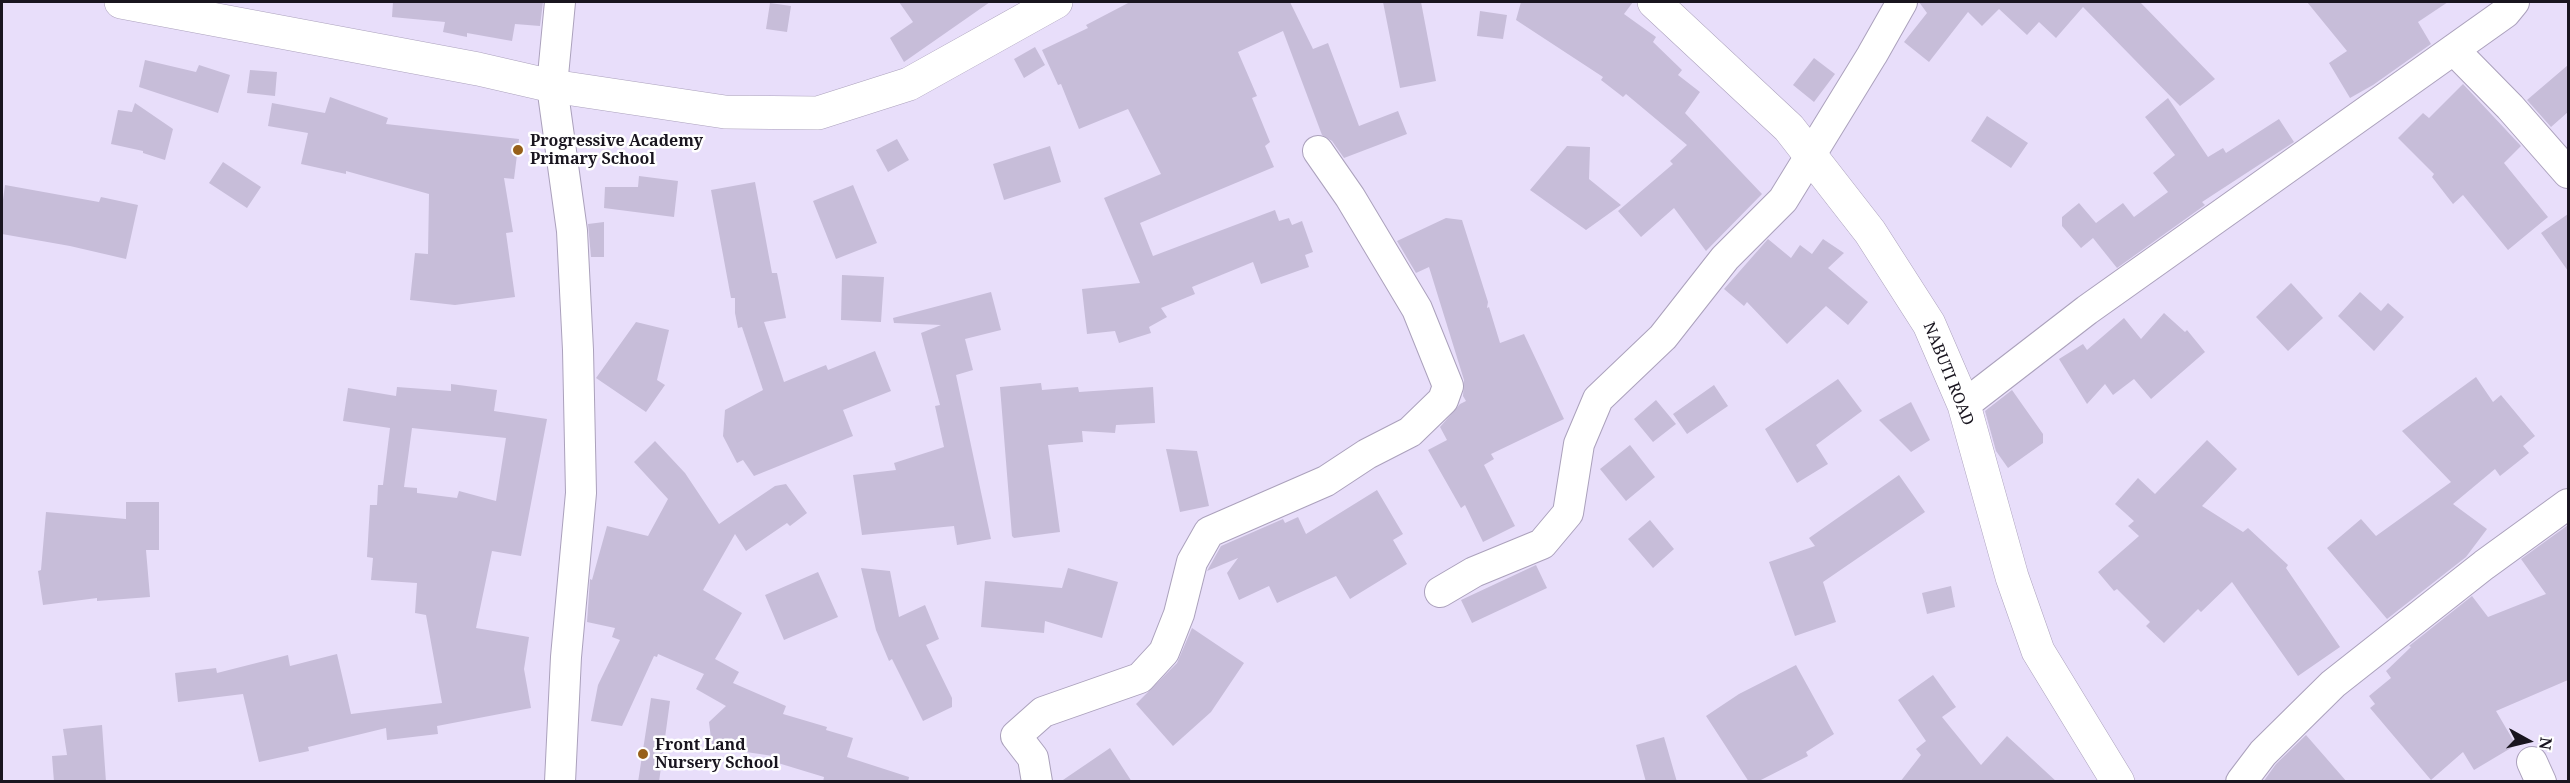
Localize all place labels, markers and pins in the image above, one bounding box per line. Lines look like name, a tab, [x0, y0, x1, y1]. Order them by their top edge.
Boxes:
place label: Progressive Academy Primary School	[530, 131, 703, 169]
marker: Progressive Academy Primary School	[511, 143, 525, 157]
place label: Front Land Nursery School	[655, 735, 779, 773]
marker: Front Land Nursery School	[636, 747, 650, 761]

